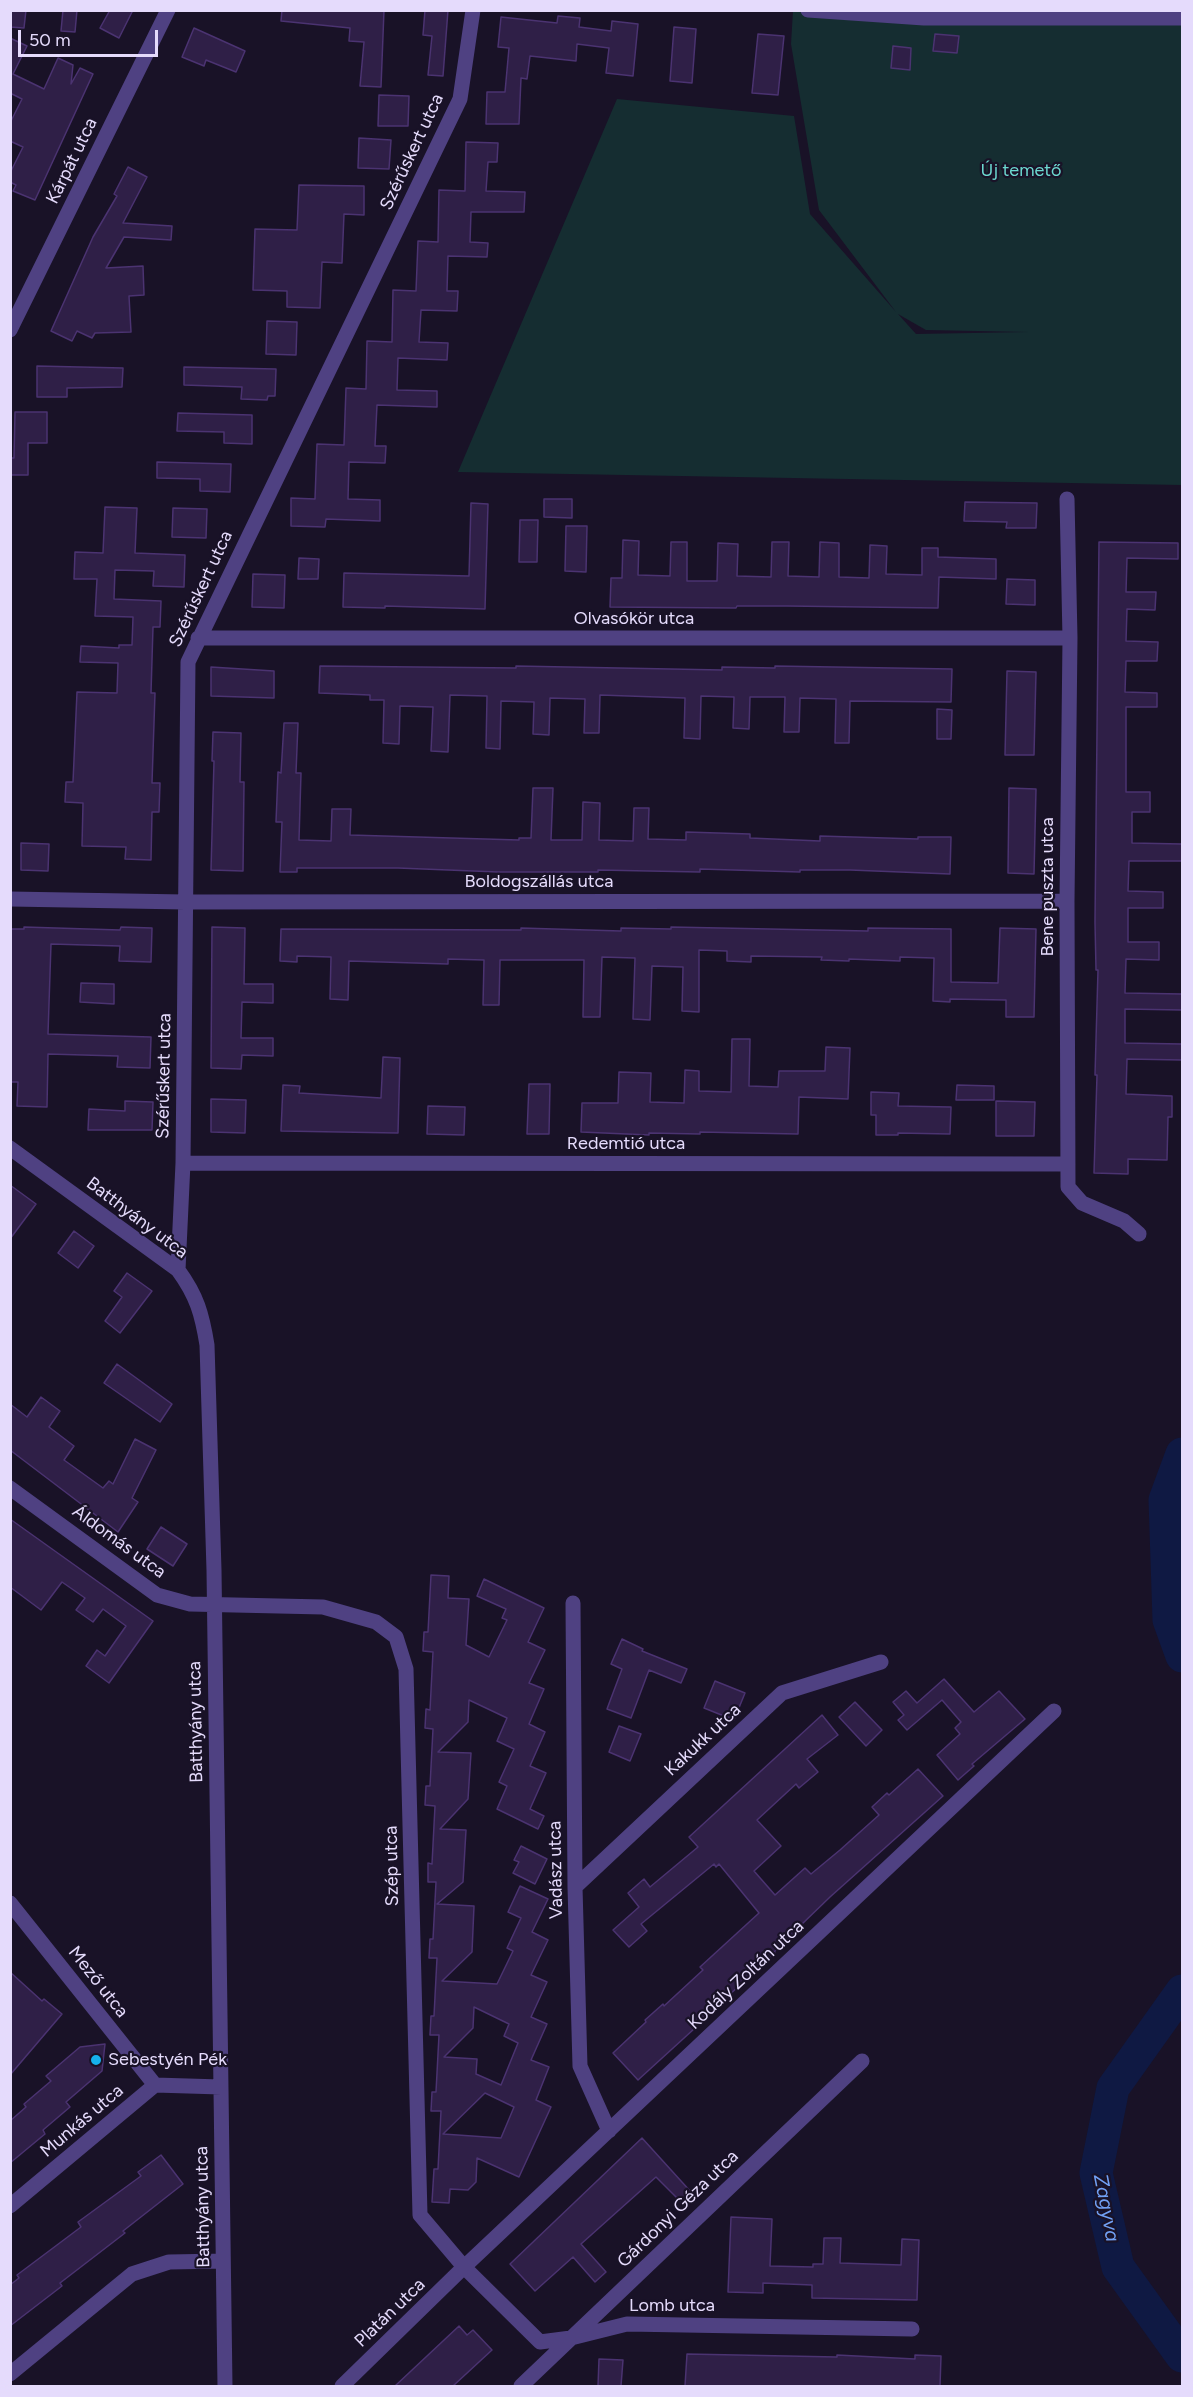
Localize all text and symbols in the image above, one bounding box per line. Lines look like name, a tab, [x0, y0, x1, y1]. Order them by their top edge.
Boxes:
scale bar	[21, 18, 160, 56]
text: 50 m	[29, 29, 71, 51]
street label: Szérűskert utca	[376, 90, 448, 214]
street label: Kárpát utca	[42, 115, 102, 207]
park label: Új temető	[981, 160, 1061, 182]
street label: Szérűskert utca	[165, 527, 237, 651]
street label: Olvasókör utca	[574, 608, 694, 630]
street label: Bene puszta utca	[1037, 817, 1059, 957]
street label: Boldogszállás utca	[465, 871, 613, 893]
street label: Szérűskert utca	[152, 1013, 176, 1139]
street label: Redemtió utca	[567, 1133, 685, 1155]
street label: Batthyány utca	[82, 1173, 192, 1263]
street label: Áldomás utca	[68, 1501, 170, 1583]
street label: Batthyány utca	[184, 1661, 208, 1783]
street label: Kakukk utca	[660, 1699, 746, 1781]
street label: Vadász utca	[544, 1821, 568, 1919]
street label: Szép utca	[380, 1826, 404, 1906]
street label: Kodály Zoltán utca	[683, 1916, 809, 2034]
street label: Mező utca	[63, 1942, 133, 2022]
place label: Sebestyén Pék	[108, 2049, 227, 2071]
marker: Sebestyén Pék	[89, 2053, 103, 2067]
street label: Munkás utca	[36, 2080, 128, 2162]
street label: Batthyány utca	[191, 2146, 215, 2268]
street label: Gárdonyi Géza utca	[613, 2146, 743, 2272]
water label: Zagyva	[1088, 2172, 1124, 2244]
street label: Platán utca	[350, 2274, 430, 2352]
street label: Lomb utca	[629, 2295, 715, 2317]

